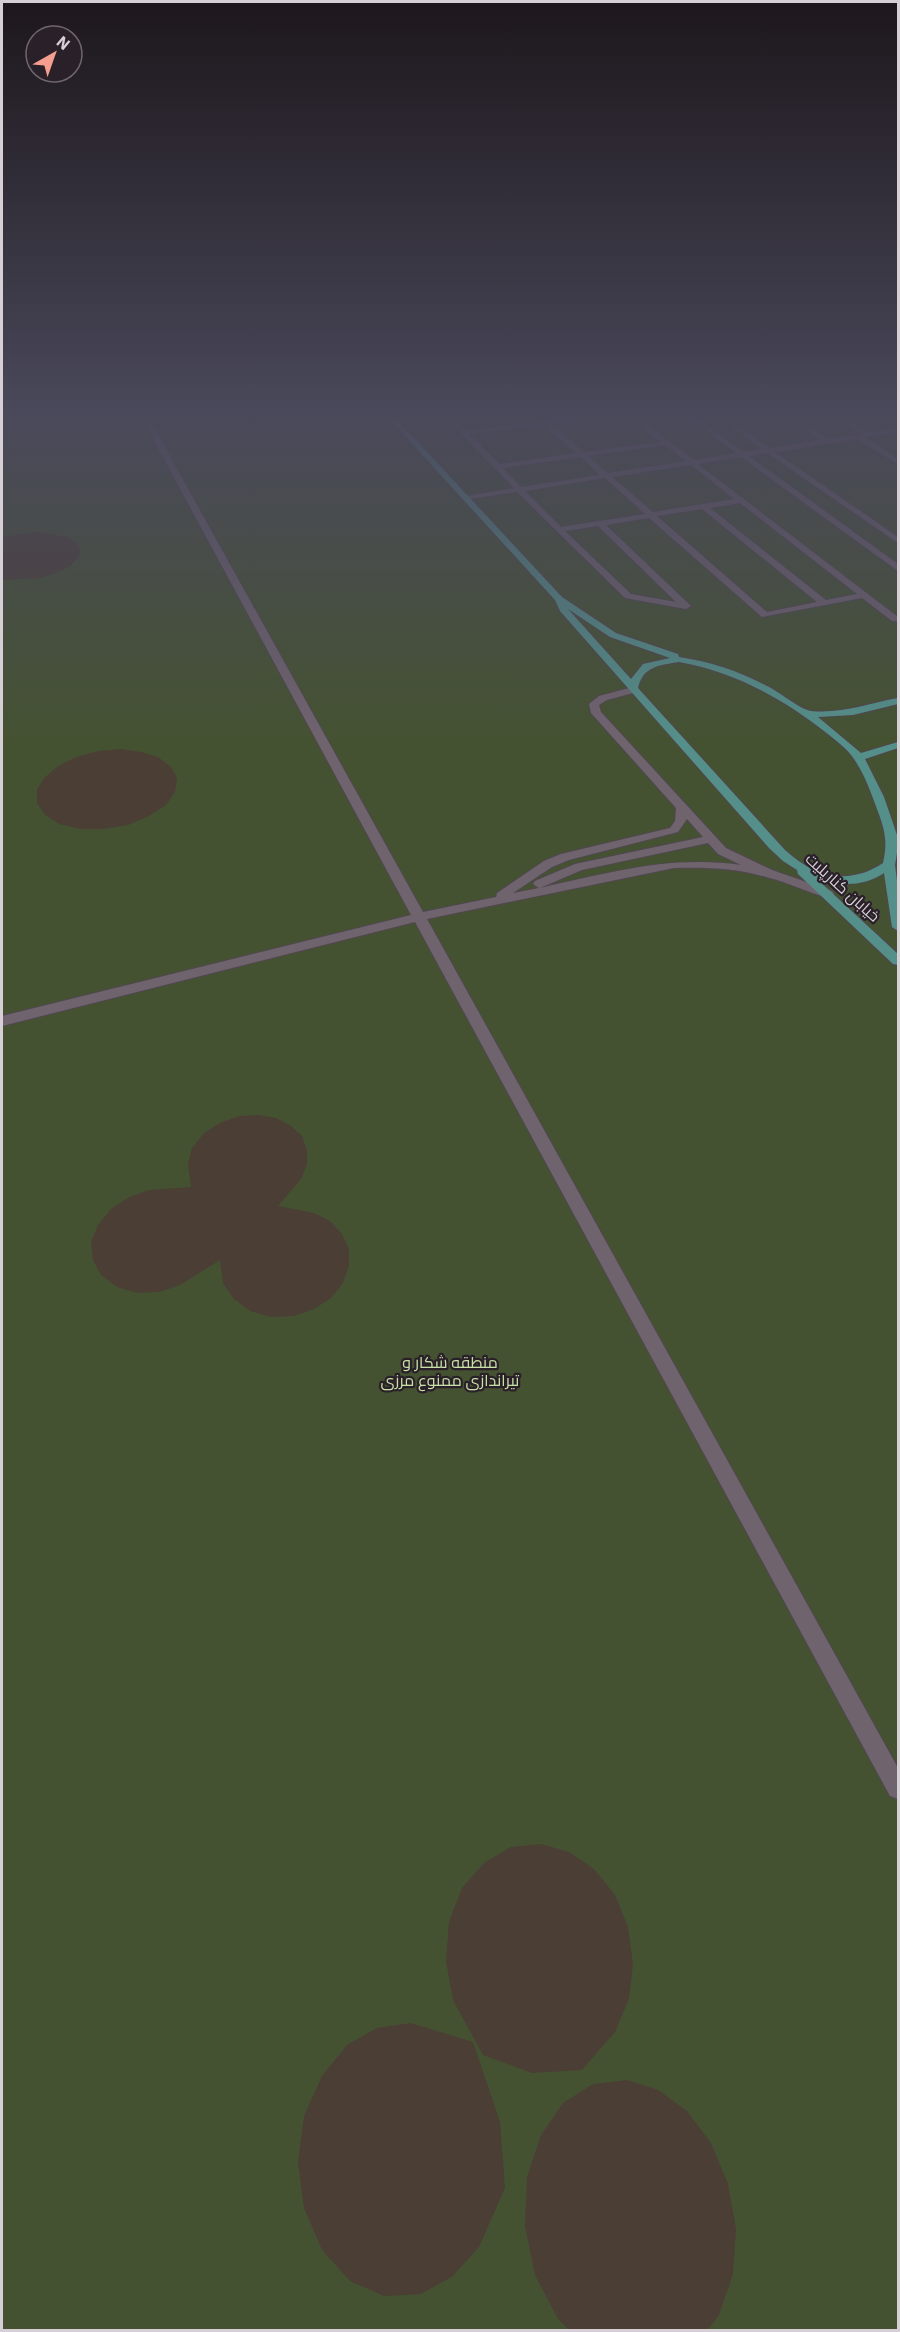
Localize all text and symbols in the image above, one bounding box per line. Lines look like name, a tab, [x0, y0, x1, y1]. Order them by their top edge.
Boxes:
north arrow	[24, 24, 84, 84]
text: N	[53, 31, 75, 54]
street label: خیابان کنارپلیت	[800, 848, 884, 927]
park label: منطقه شکار و تیراندازی ممنوع مرزی	[381, 1352, 520, 1392]

